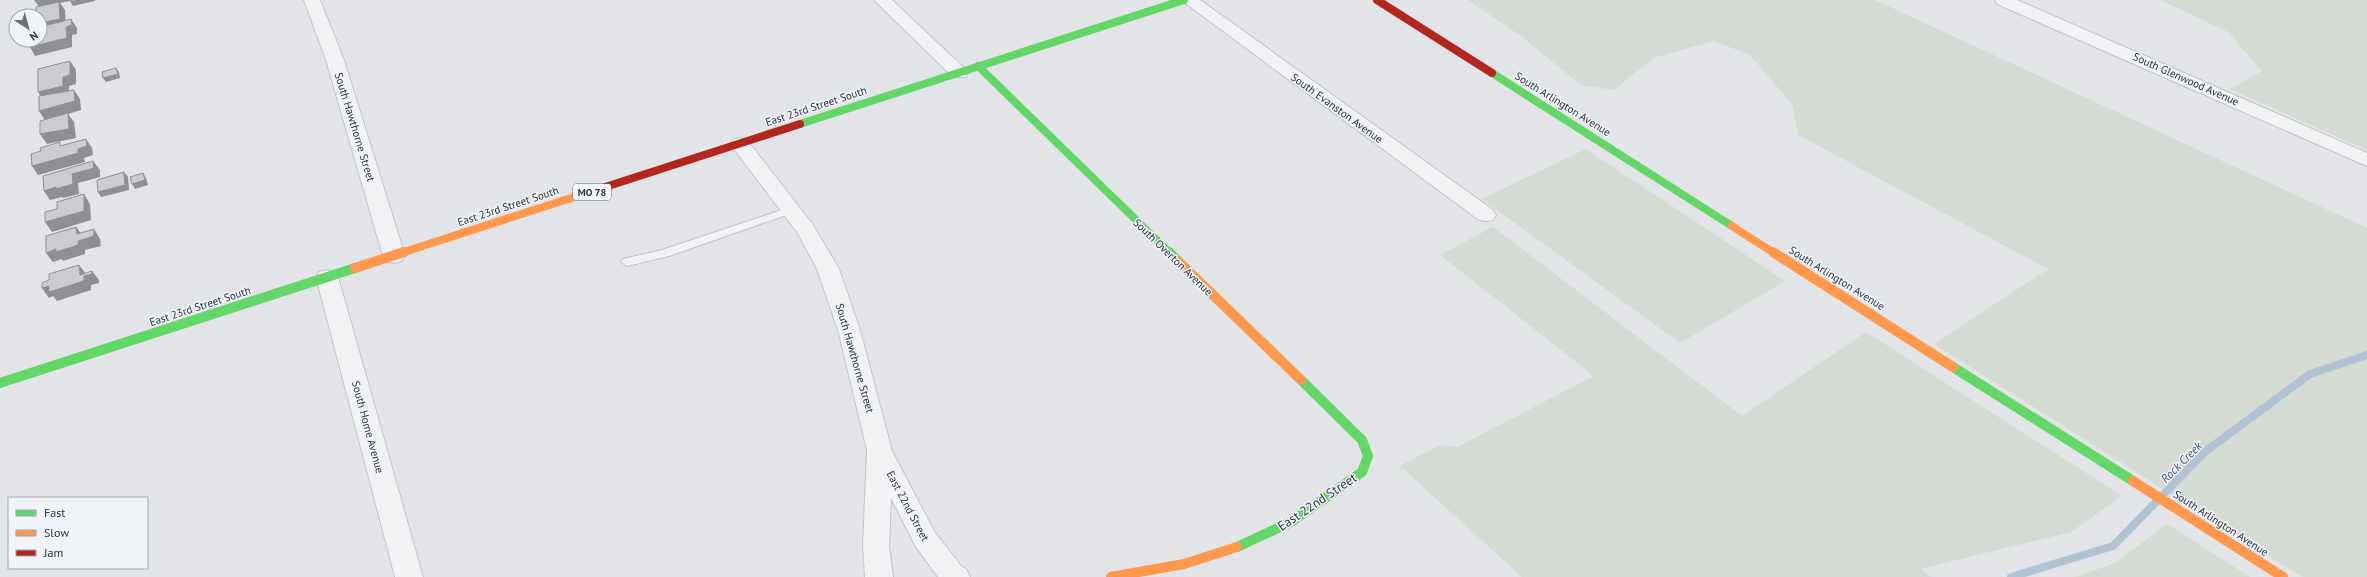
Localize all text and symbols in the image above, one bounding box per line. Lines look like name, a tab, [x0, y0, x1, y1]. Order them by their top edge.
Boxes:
north arrow	[8, 8, 48, 48]
text: N	[27, 28, 41, 44]
street label: South Glenwood Avenue	[2131, 49, 2242, 109]
street label: South Arlington Avenue	[1512, 69, 1614, 139]
street label: South Evanston Avenue	[1288, 70, 1386, 146]
street label: South Hawthorne Street	[332, 71, 378, 183]
street label: East 23rd Street South	[764, 83, 868, 129]
street label: East 23rd Street South	[456, 183, 560, 229]
road number: MO 78	[573, 184, 611, 200]
street label: South Overton Avenue	[1130, 215, 1216, 299]
street label: South Arlington Avenue	[1786, 243, 1888, 313]
street label: East 23rd Street South	[148, 283, 252, 329]
street label: South Hawthorne Street	[833, 302, 877, 415]
street label: South Home Avenue	[349, 379, 387, 475]
water label: Rock Creek	[2157, 438, 2205, 486]
street label: East 22nd Street	[884, 468, 933, 544]
street label: East 22nd Street	[1274, 469, 1360, 535]
street label: South Arlington Avenue	[2171, 487, 2272, 559]
legend	[8, 497, 148, 569]
text: Fast	[44, 505, 65, 520]
text: Slow	[44, 525, 69, 540]
text: Jam	[43, 545, 63, 560]

